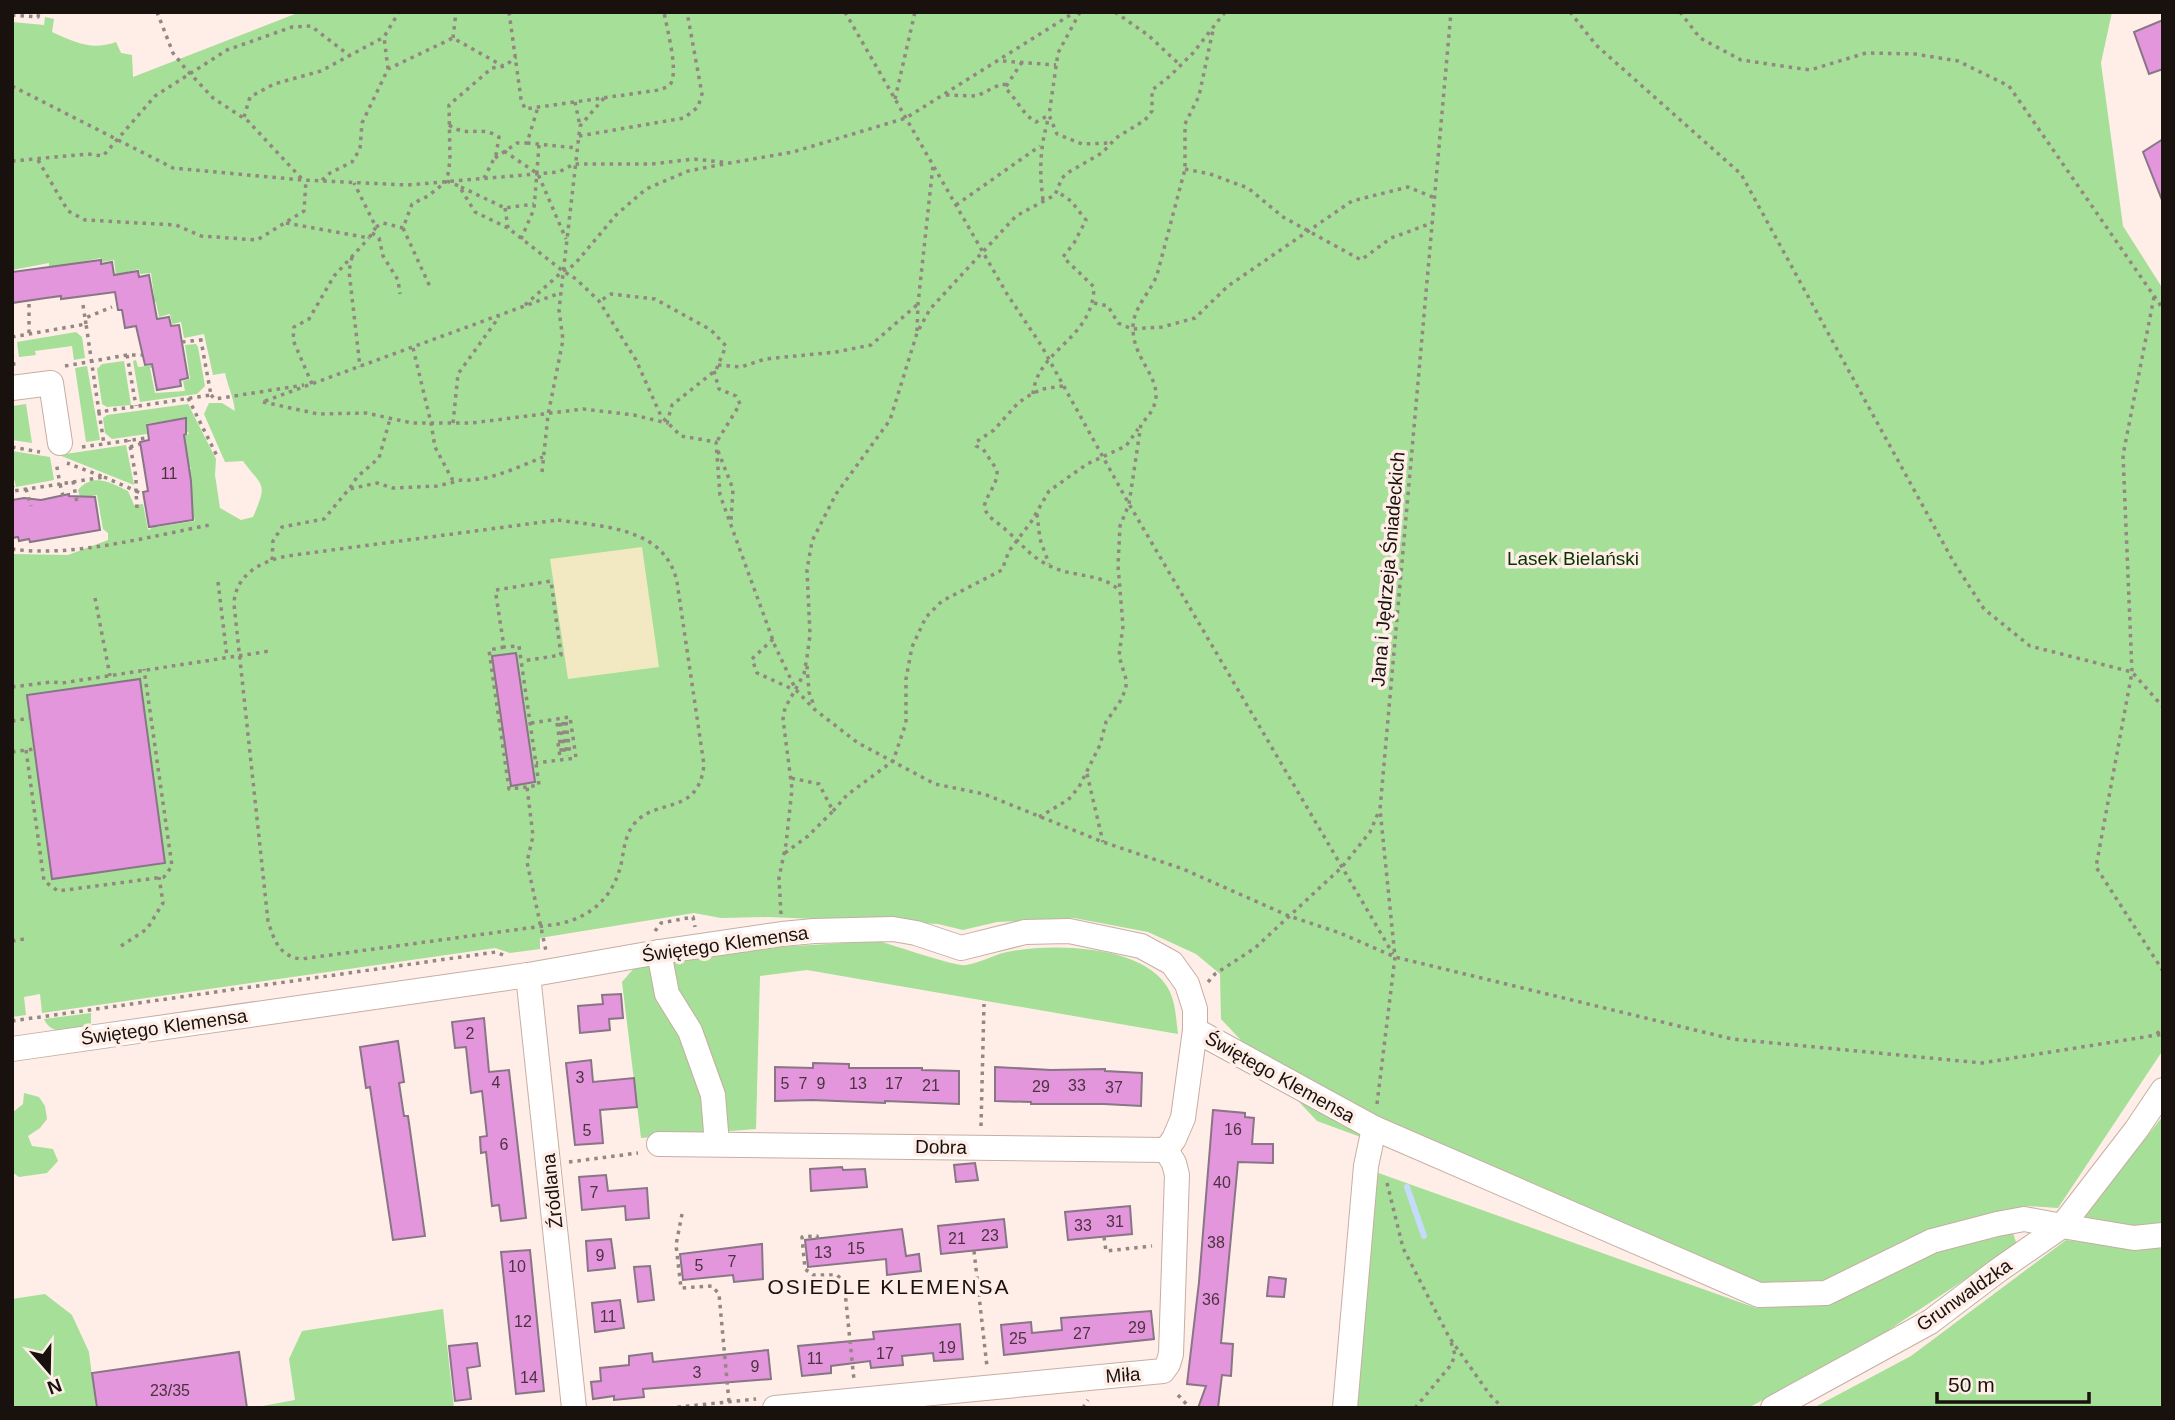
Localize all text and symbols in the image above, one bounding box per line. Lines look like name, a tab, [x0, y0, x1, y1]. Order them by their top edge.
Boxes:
street label: Jana i Jędrzeja Śniadeckich	[1367, 451, 1409, 687]
house number: 11	[161, 465, 177, 482]
park label: Lasek Bielański	[1507, 548, 1639, 569]
street label: Świętego Klemensa	[640, 922, 810, 966]
street label: Świętego Klemensa	[79, 1005, 249, 1049]
house number: 2	[466, 1025, 475, 1042]
street label: Świętego Klemensa	[1201, 1027, 1359, 1127]
house number: 3	[576, 1069, 585, 1086]
house number: 4	[492, 1074, 501, 1091]
house number: 5	[781, 1075, 790, 1092]
house number: 7	[799, 1075, 808, 1092]
house number: 9	[817, 1075, 826, 1092]
house number: 13	[849, 1075, 867, 1092]
house number: 17	[885, 1075, 903, 1092]
house number: 21	[922, 1077, 940, 1094]
house number: 33	[1068, 1077, 1086, 1094]
house number: 29	[1032, 1078, 1050, 1095]
house number: 37	[1105, 1079, 1123, 1096]
house number: 16	[1224, 1121, 1242, 1138]
house number: 5	[583, 1122, 592, 1139]
house number: 6	[500, 1136, 509, 1153]
street label: Dobra	[915, 1136, 967, 1158]
street label: Źródlana	[538, 1152, 566, 1229]
house number: 40	[1213, 1174, 1231, 1191]
house number: 7	[590, 1184, 599, 1201]
house number: 31	[1106, 1213, 1124, 1230]
house number: 33	[1074, 1217, 1092, 1234]
house number: 23	[981, 1227, 999, 1244]
house number: 21	[948, 1230, 966, 1247]
house number: 38	[1207, 1234, 1225, 1251]
house number: 15	[847, 1240, 865, 1257]
house number: 13	[814, 1244, 832, 1261]
house number: 9	[596, 1247, 605, 1264]
house number: 7	[728, 1253, 737, 1270]
street label: Grunwaldzka	[1913, 1254, 2016, 1335]
house number: 5	[695, 1257, 704, 1274]
house number: 10	[508, 1258, 526, 1275]
district label: OSIEDLE KLEMENSA	[767, 1275, 1011, 1298]
house number: 36	[1202, 1291, 1220, 1308]
house number: 11	[600, 1308, 616, 1325]
house number: 12	[514, 1313, 532, 1330]
house number: 29	[1128, 1319, 1146, 1336]
house number: 27	[1073, 1325, 1091, 1342]
house number: 25	[1009, 1330, 1027, 1347]
north arrow	[14, 1336, 84, 1406]
house number: 19	[938, 1339, 956, 1356]
house number: 17	[876, 1345, 894, 1362]
house number: 11	[807, 1350, 823, 1367]
house number: 9	[751, 1358, 760, 1375]
scale bar	[1937, 1360, 2089, 1404]
street label: Miła	[1105, 1363, 1142, 1387]
house number: 3	[693, 1364, 702, 1381]
house number: 14	[520, 1369, 538, 1386]
text: 50 m	[1948, 1373, 1995, 1396]
text: N	[45, 1374, 65, 1399]
house number: 23/35	[150, 1382, 190, 1399]

